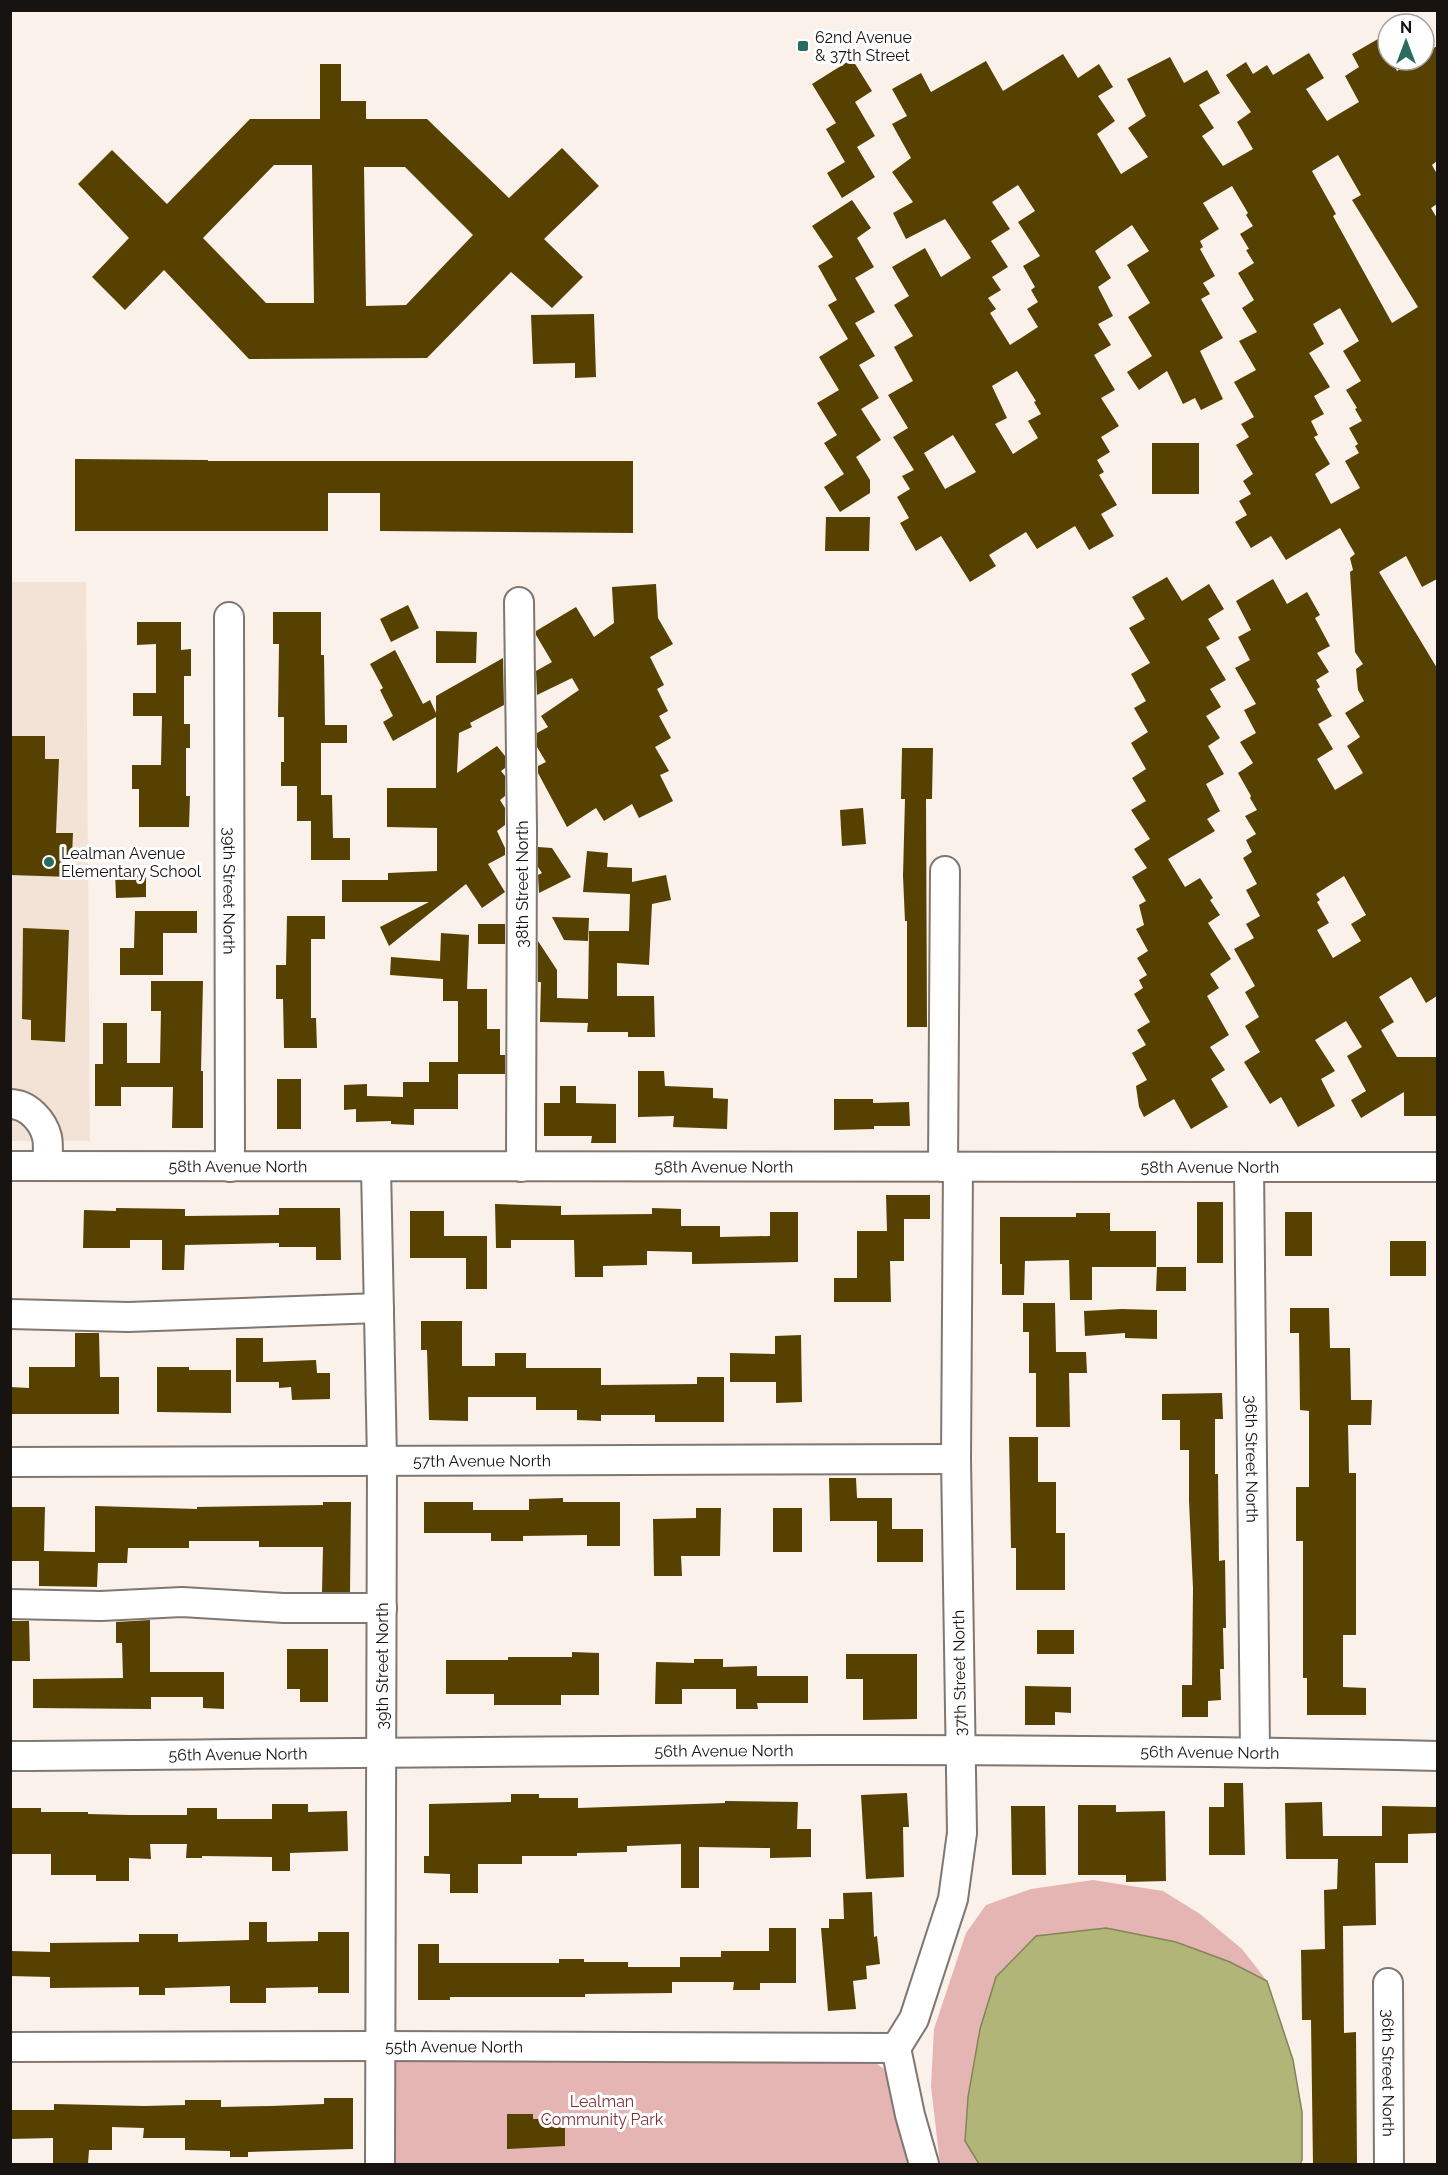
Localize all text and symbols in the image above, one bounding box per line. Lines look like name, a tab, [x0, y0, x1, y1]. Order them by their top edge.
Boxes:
north arrow	[1376, 12, 1436, 72]
text: N	[1400, 18, 1412, 37]
place label: 62nd Avenue & 37th Street	[815, 28, 912, 65]
marker: 62nd Avenue & 37th Street	[796, 39, 810, 53]
street label: 38th Street North	[513, 820, 532, 948]
street label: 39th Street North	[219, 827, 239, 955]
place label: Lealman Avenue Elementary School	[61, 844, 202, 881]
marker: Lealman Avenue Elementary School	[42, 855, 56, 869]
street label: 58th Avenue North	[169, 1157, 307, 1176]
street label: 58th Avenue North	[655, 1157, 793, 1177]
street label: 58th Avenue North	[1141, 1158, 1279, 1177]
street label: 36th Street North	[1241, 1395, 1262, 1523]
street label: 57th Avenue North	[413, 1451, 551, 1471]
street label: 39th Street North	[373, 1602, 392, 1730]
street label: 37th Street North	[949, 1610, 970, 1736]
street label: 56th Avenue North	[654, 1741, 794, 1761]
street label: 56th Avenue North	[1140, 1742, 1280, 1763]
street label: 56th Avenue North	[168, 1744, 308, 1765]
street label: 36th Street North	[1378, 2009, 1398, 2137]
street label: 55th Avenue North	[385, 2037, 523, 2057]
park label: Lealman Community Park	[541, 2092, 664, 2129]

